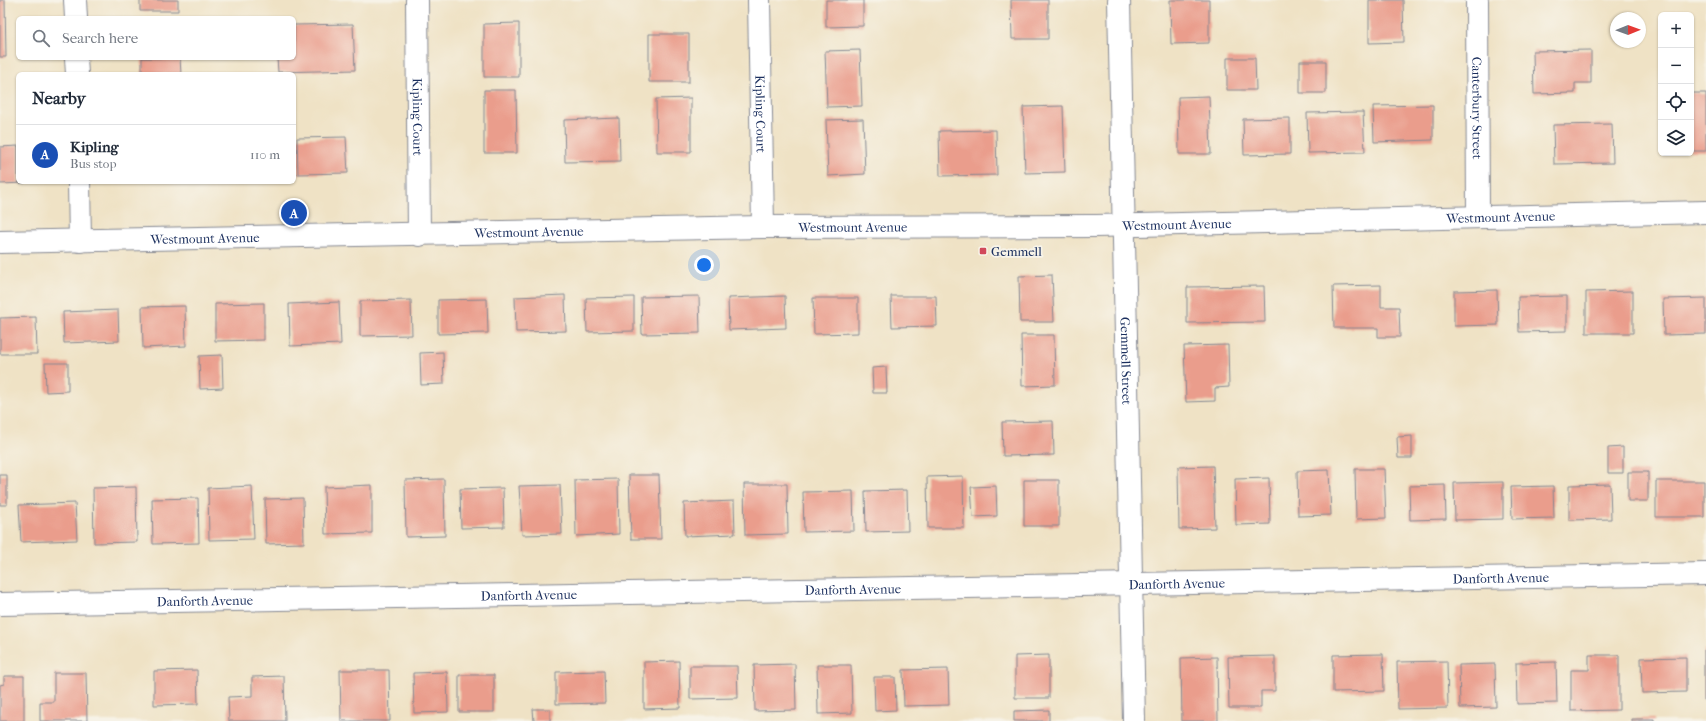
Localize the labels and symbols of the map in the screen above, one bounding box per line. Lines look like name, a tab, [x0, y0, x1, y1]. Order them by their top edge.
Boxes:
north arrow	[1610, 12, 1646, 48]
street label: Canterbury Street	[1469, 57, 1485, 160]
street label: Kipling Court	[752, 75, 769, 153]
street label: Kipling Court	[410, 78, 425, 156]
pin: A	[281, 198, 307, 228]
street label: Westmount Avenue	[1445, 208, 1556, 226]
street label: Westmount Avenue	[1121, 216, 1232, 233]
street label: Westmount Avenue	[797, 220, 908, 235]
street label: Westmount Avenue	[473, 224, 584, 241]
street label: Westmount Avenue	[149, 230, 260, 247]
place label: Gemmell	[991, 244, 1042, 259]
marker: Gemmell	[978, 246, 988, 256]
your location	[694, 255, 714, 275]
street label: Gemmell Street	[1118, 317, 1134, 405]
street label: Danforth Avenue	[1452, 570, 1550, 586]
street label: Danforth Avenue	[1128, 575, 1226, 592]
street label: Danforth Avenue	[805, 581, 902, 598]
street label: Danforth Avenue	[481, 587, 578, 604]
street label: Danforth Avenue	[157, 593, 254, 609]

